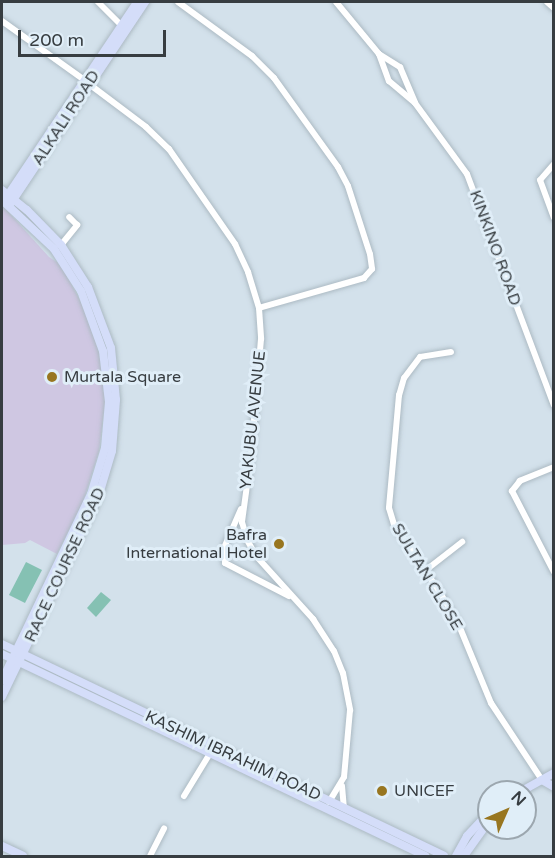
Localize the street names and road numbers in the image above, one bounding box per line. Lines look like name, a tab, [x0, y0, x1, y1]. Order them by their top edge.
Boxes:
street label: ALKALI ROAD	[28, 67, 104, 169]
street label: KINKINO ROAD	[465, 188, 525, 308]
street label: YAKUBU AVENUE	[236, 350, 270, 490]
street label: RACE COURSE ROAD	[21, 485, 109, 645]
street label: SULTAN CLOSE	[388, 520, 466, 634]
street label: KASHIM IBRAHIM ROAD	[142, 707, 324, 805]

